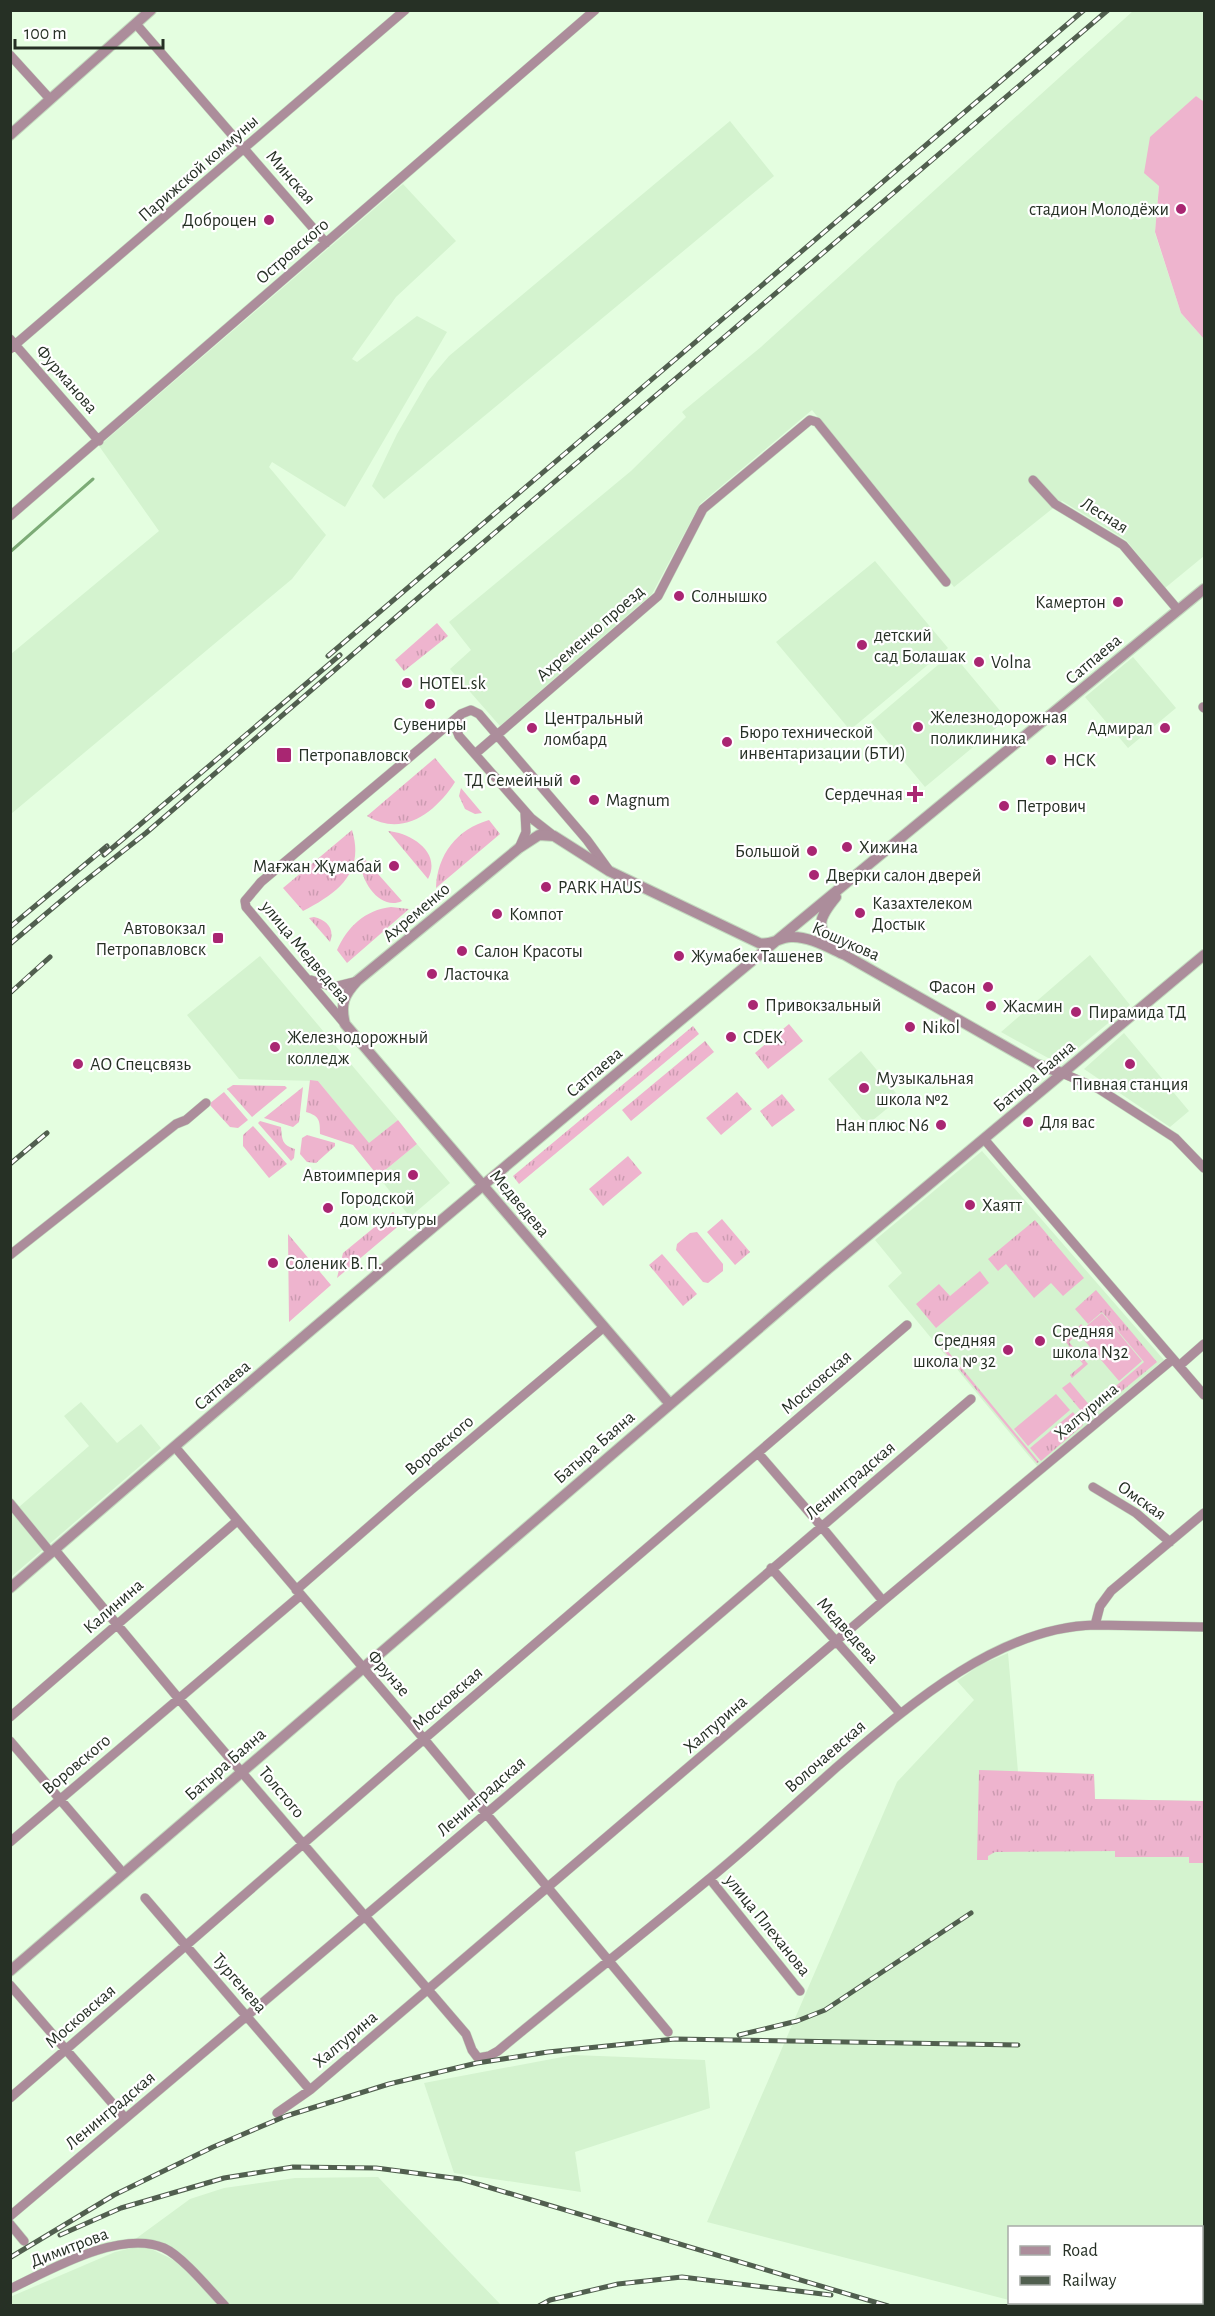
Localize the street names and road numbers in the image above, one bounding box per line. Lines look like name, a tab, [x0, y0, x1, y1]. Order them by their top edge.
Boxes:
street label: Парижской коммуны	[135, 112, 262, 225]
street label: Минская	[262, 147, 318, 208]
street label: Островского	[253, 215, 333, 288]
street label: Фурманова	[32, 342, 101, 417]
street label: Лесная	[1078, 494, 1131, 537]
street label: Ахременко проезд	[533, 582, 648, 685]
street label: Сатпаева	[1062, 631, 1125, 688]
street label: Ахременко	[380, 880, 454, 946]
street label: улица Медведева	[257, 897, 353, 1007]
street label: Кошукова	[809, 919, 882, 965]
street label: Батыра Баяна	[990, 1038, 1079, 1116]
street label: Сатпаева	[563, 1044, 626, 1101]
street label: Медведева	[486, 1166, 553, 1241]
street label: Московская	[778, 1348, 855, 1418]
street label: Сатпаева	[191, 1357, 254, 1414]
street label: Халтурина	[1051, 1380, 1122, 1444]
street label: Батыра Баяна	[551, 1408, 639, 1488]
street label: Воровского	[402, 1412, 477, 1479]
street label: Ленинградская	[802, 1438, 899, 1523]
street label: Омская	[1114, 1478, 1169, 1524]
street label: Калинина	[80, 1576, 147, 1637]
street label: Медведева	[813, 1594, 881, 1667]
street label: Фрунзе	[363, 1647, 413, 1700]
street label: Московская	[409, 1664, 486, 1734]
street label: Халтурина	[681, 1693, 751, 1757]
street label: Волочаевская	[782, 1717, 869, 1796]
street label: Батыра Баяна	[182, 1725, 270, 1805]
street label: Воровского	[39, 1731, 114, 1798]
street label: Ленинградская	[434, 1754, 529, 1840]
street label: Толстого	[255, 1764, 308, 1822]
street label: улица Плеханова	[720, 1871, 813, 1980]
street label: Тургенева	[209, 1950, 270, 2017]
street label: Московская	[42, 1982, 119, 2052]
street label: Халтурина	[310, 2008, 381, 2072]
street label: Ленинградская	[62, 2068, 159, 2153]
street label: Димитрова	[28, 2225, 111, 2271]

